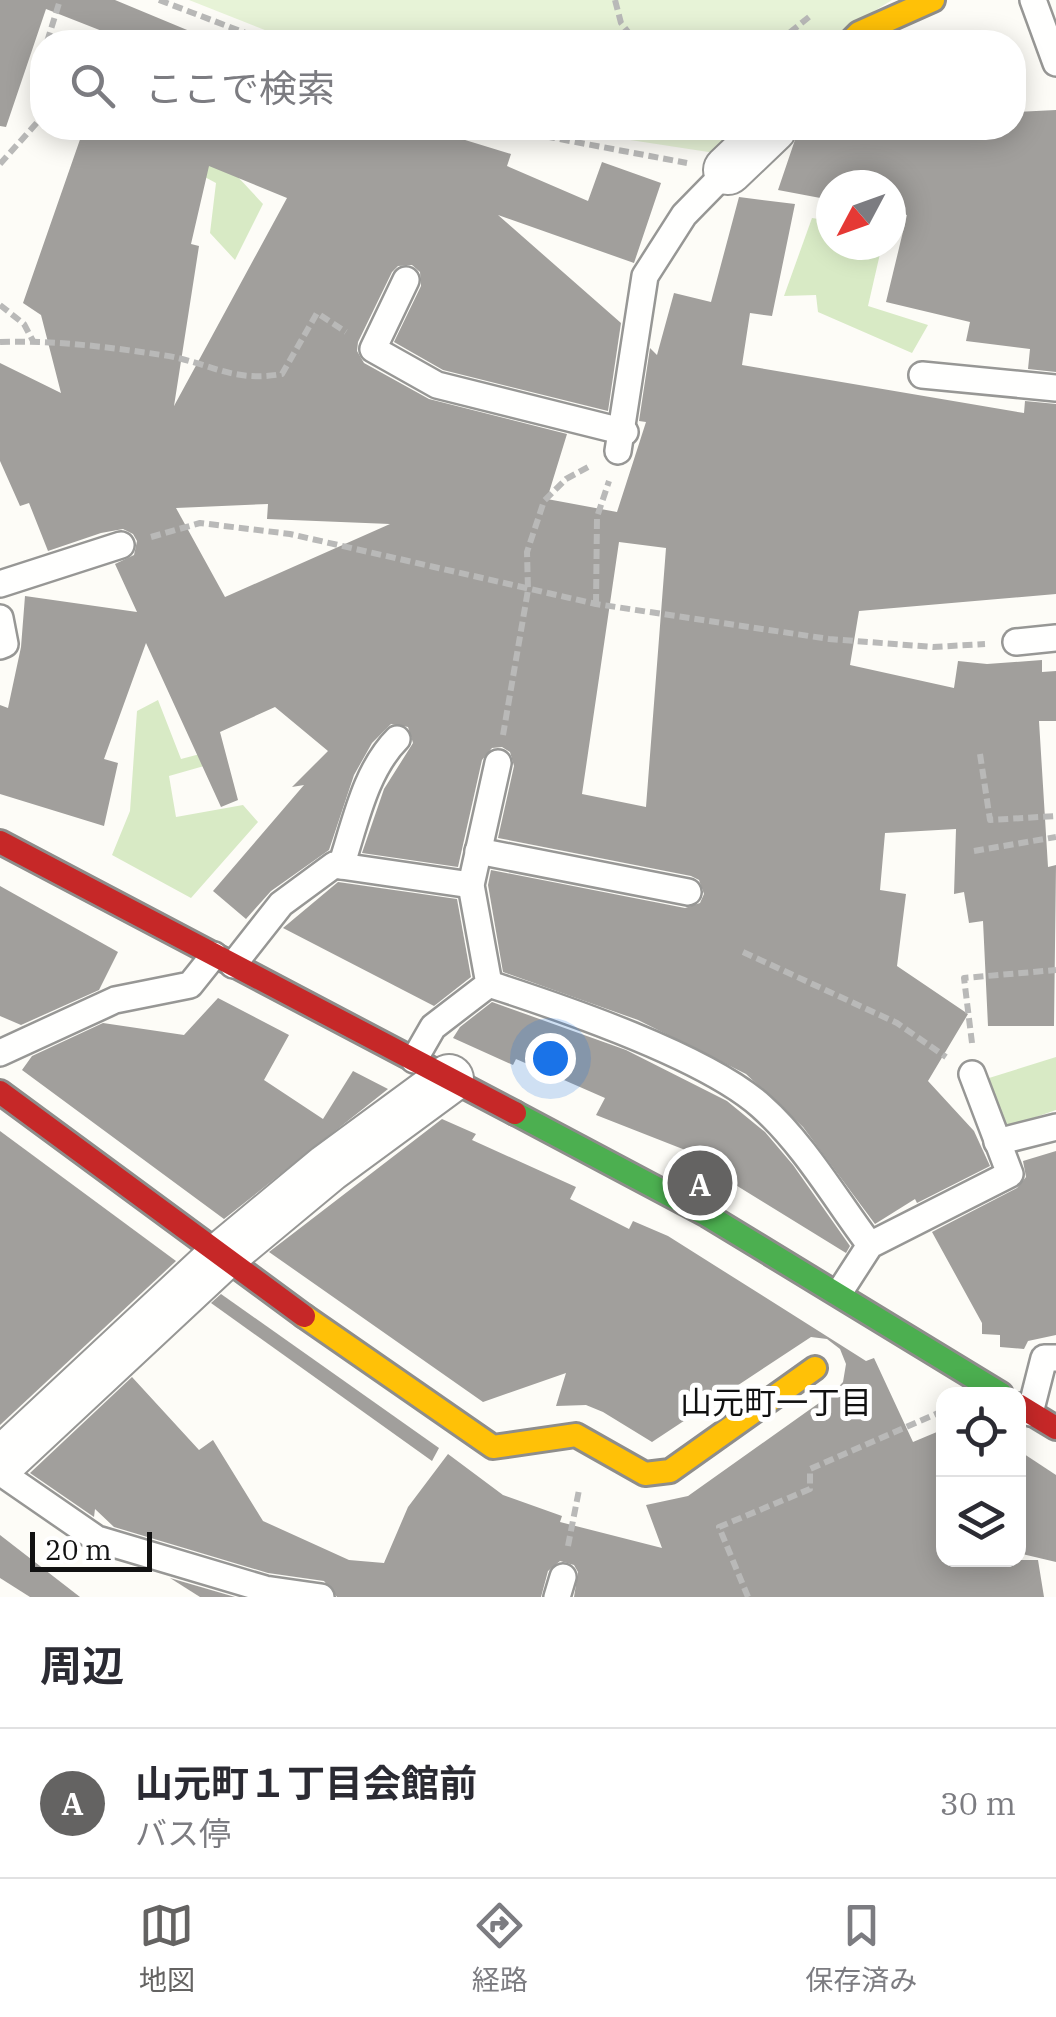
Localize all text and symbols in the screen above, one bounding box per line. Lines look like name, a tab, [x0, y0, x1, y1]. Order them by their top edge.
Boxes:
search box	[30, 30, 1026, 140]
icon: search	[65, 58, 120, 113]
text: ここで検索	[145, 63, 335, 112]
north arrow	[816, 170, 906, 260]
your location	[525, 1033, 576, 1084]
pin: A	[668, 1146, 732, 1220]
district label: 山元町一丁目	[680, 1381, 872, 1423]
map controls	[936, 1387, 1026, 1567]
button: locate	[936, 1387, 1026, 1477]
button: layers	[936, 1477, 1026, 1567]
scale bar	[30, 1527, 152, 1572]
text: 20 m	[45, 1531, 112, 1568]
text: 周辺	[40, 1638, 124, 1693]
text: 山元町１丁目会館前	[135, 1758, 477, 1807]
text: A	[61, 1782, 84, 1824]
text: 30 m	[940, 1782, 1016, 1824]
text: バス停	[135, 1812, 231, 1854]
tab: 地図	[139, 1898, 195, 1998]
tab: 経路	[472, 1898, 528, 1998]
tab: 保存済み	[805, 1898, 917, 1998]

